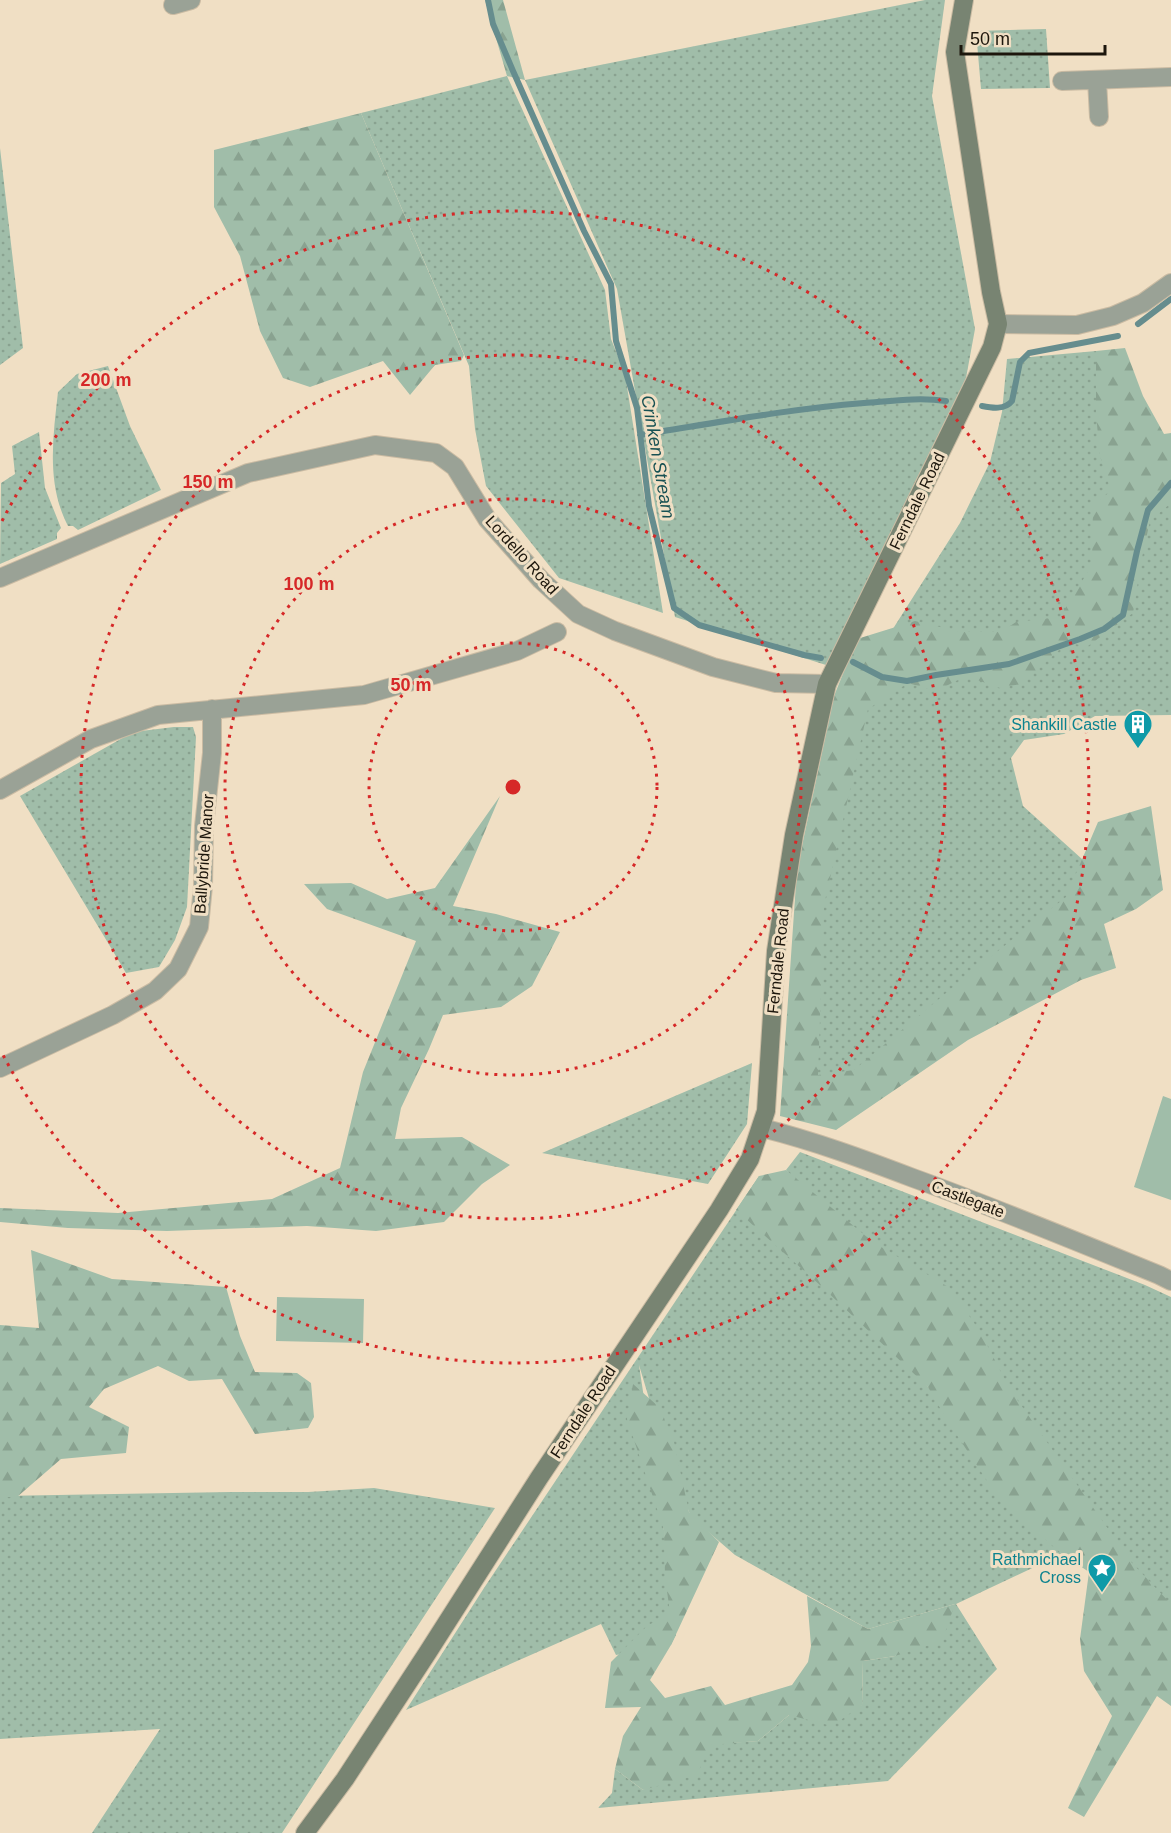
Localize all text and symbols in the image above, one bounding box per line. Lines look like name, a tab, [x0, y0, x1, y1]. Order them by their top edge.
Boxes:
scale bar	[961, 18, 1105, 56]
text: 50 m	[970, 29, 1010, 49]
text: 200 m	[80, 370, 132, 390]
water label: Crinken Stream	[637, 394, 679, 520]
street label: Ferndale Road	[886, 450, 948, 552]
text: 150 m	[182, 472, 234, 492]
street label: Lordello Road	[482, 512, 562, 598]
text: 100 m	[283, 574, 335, 594]
text: 50 m	[390, 675, 432, 695]
building icon: Shankill Castle	[1122, 708, 1154, 750]
place label: Shankill Castle	[1011, 716, 1117, 733]
centre of rings	[503, 777, 523, 797]
street label: Ballybride Manor	[191, 793, 217, 914]
street label: Ferndale Road	[764, 907, 792, 1015]
street label: Castlegate	[929, 1177, 1007, 1221]
street label: Ferndale Road	[547, 1363, 619, 1461]
place label: Rathmichael Cross	[992, 1551, 1081, 1586]
place icon: Rathmichael Cross	[1086, 1552, 1118, 1594]

